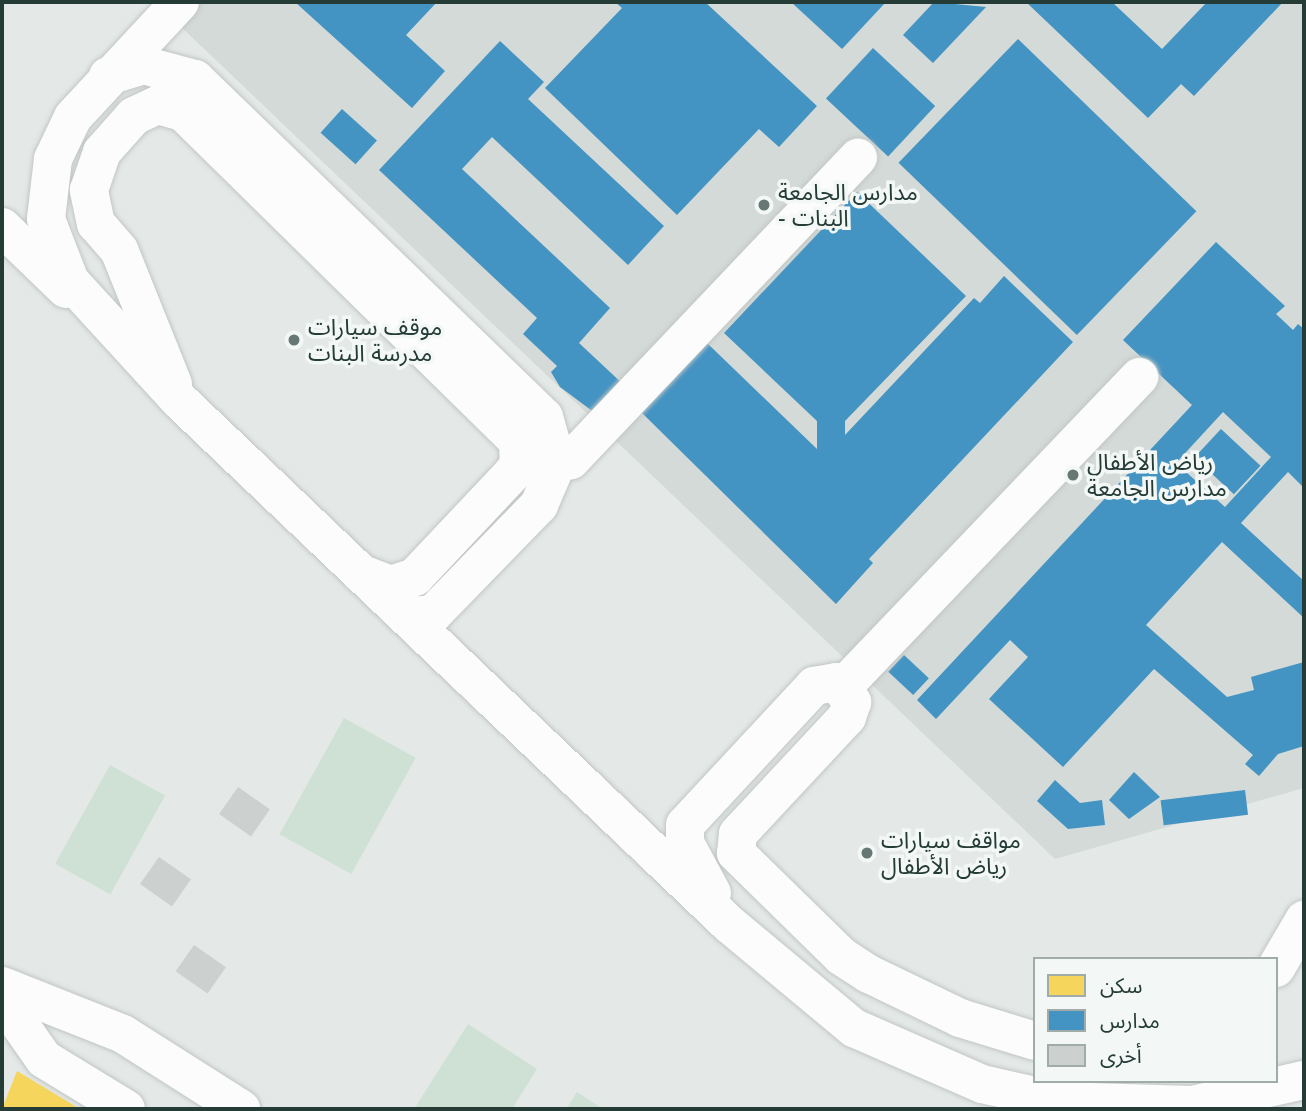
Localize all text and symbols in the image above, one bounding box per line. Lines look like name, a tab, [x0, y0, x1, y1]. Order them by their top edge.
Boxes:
place label: مدارس الجامعة - البنات	[778, 178, 918, 232]
marker: مدارس الجامعة - البنات	[756, 197, 772, 213]
place label: موقف سيارات مدرسة البنات	[308, 313, 442, 367]
marker: موقف سيارات مدرسة البنات	[286, 332, 302, 348]
place label: رياض الأطفال مدارس الجامعة	[1087, 448, 1227, 502]
marker: رياض الأطفال مدارس الجامعة	[1065, 467, 1081, 483]
place label: مواقف سيارات رياض الأطفال	[881, 826, 1021, 880]
marker: مواقف سيارات رياض الأطفال	[859, 845, 875, 861]
legend	[1033, 957, 1278, 1083]
text: سكن	[1100, 974, 1142, 997]
text: مدارس	[1100, 1009, 1160, 1032]
text: أخرى	[1100, 1044, 1142, 1067]

